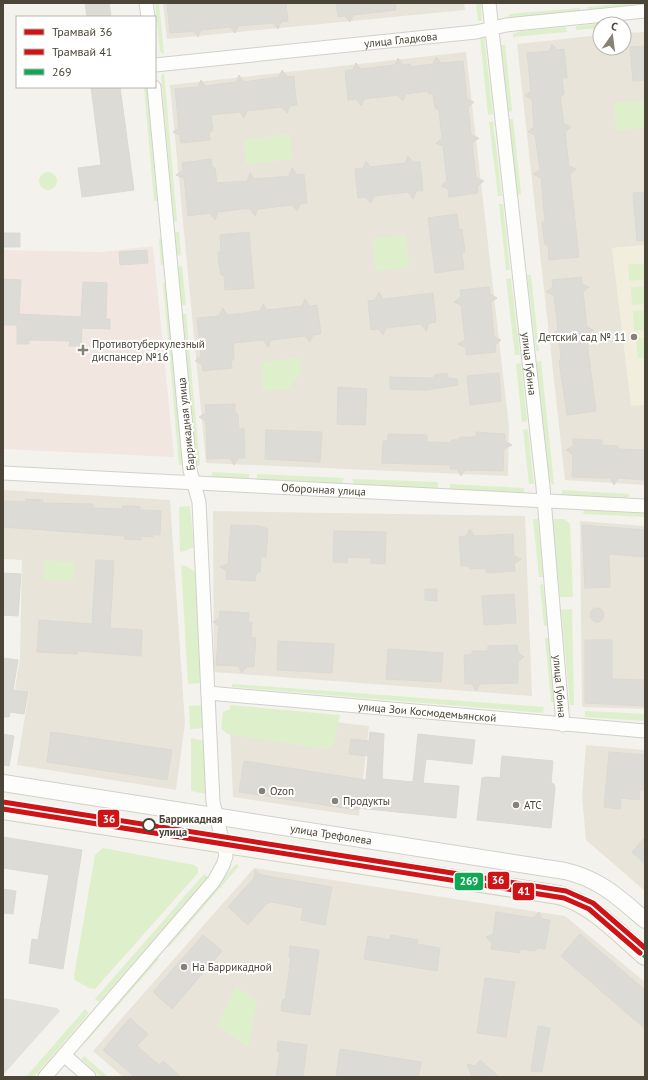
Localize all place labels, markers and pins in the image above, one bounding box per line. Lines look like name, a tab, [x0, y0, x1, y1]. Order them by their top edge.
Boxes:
place label: Детский сад № 11	[538, 330, 626, 344]
marker: Детский сад № 11	[629, 332, 639, 342]
place label: Противотуберкулезный диспансер №16	[92, 337, 205, 364]
marker: Противотуберкулезный диспансер №16	[77, 344, 89, 356]
place label: Ozon	[270, 784, 294, 798]
marker: Ozon	[257, 786, 267, 796]
place label: Продукты	[343, 794, 390, 808]
marker: Продукты	[330, 796, 340, 806]
place label: АТС	[524, 798, 542, 812]
marker: АТС	[511, 800, 521, 810]
place label: Баррикадная улица	[158, 812, 223, 839]
marker: Баррикадная улица	[142, 818, 156, 832]
place label: На Баррикадной	[192, 960, 272, 974]
marker: На Баррикадной	[179, 962, 189, 972]

